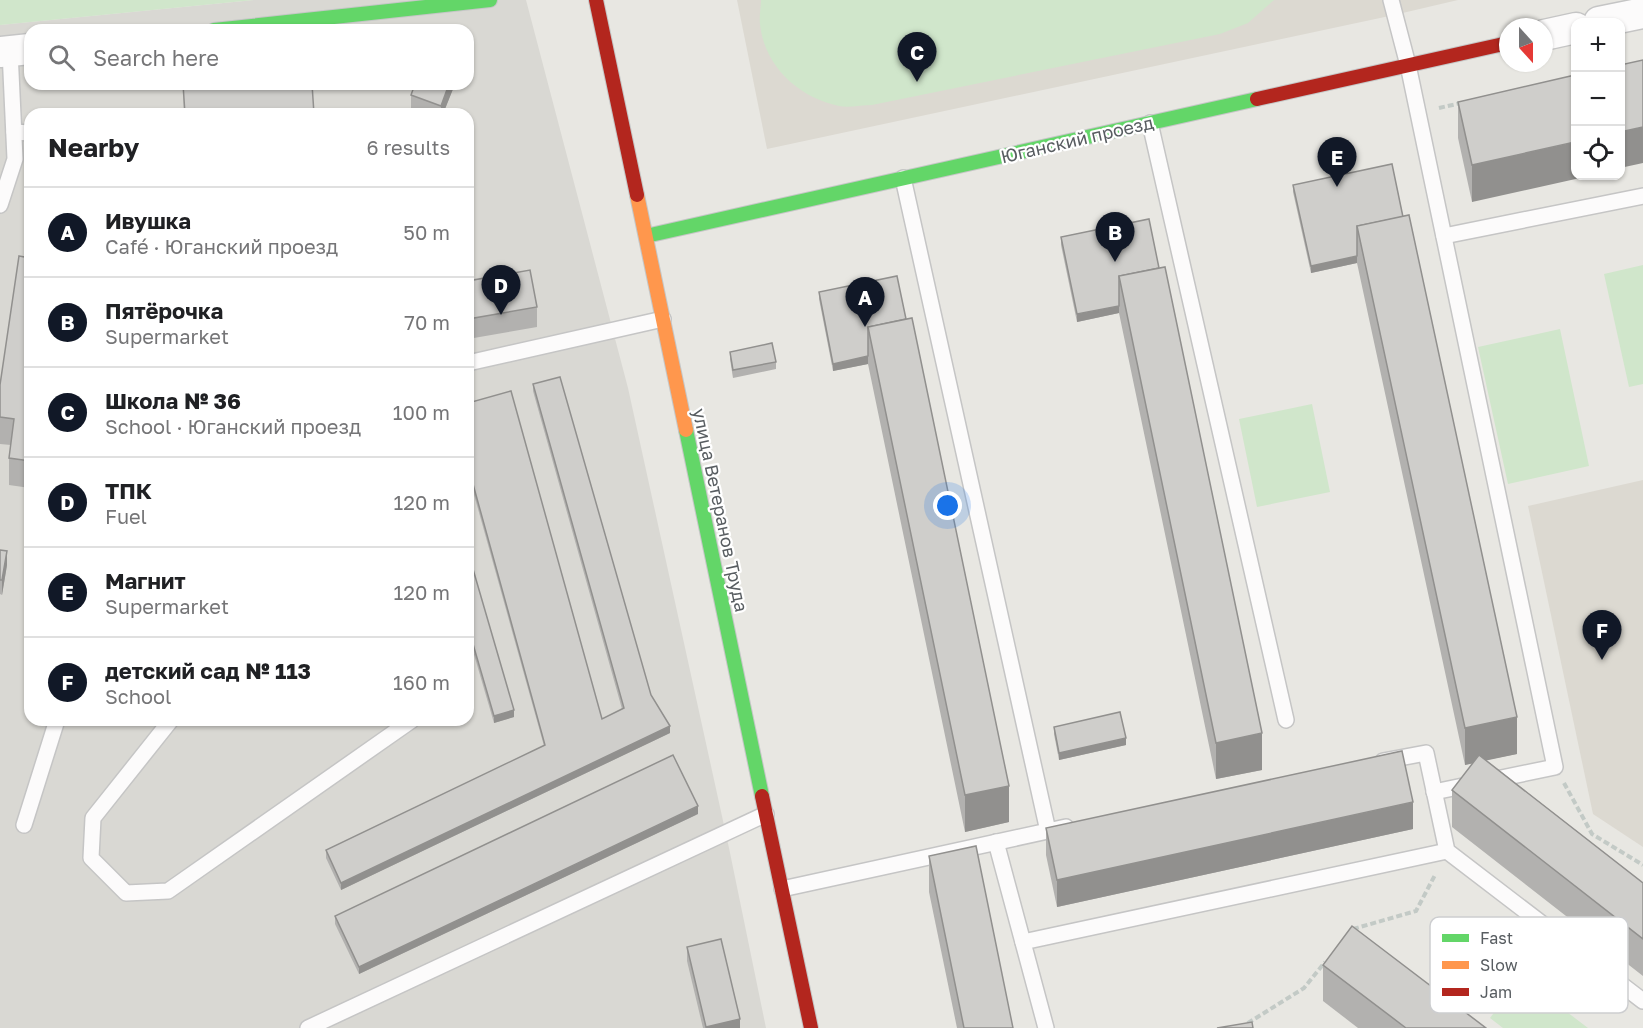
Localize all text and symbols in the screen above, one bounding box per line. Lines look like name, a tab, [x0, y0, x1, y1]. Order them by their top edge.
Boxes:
north arrow	[1499, 18, 1553, 72]
map controls	[1571, 18, 1625, 180]
button: +	[1571, 18, 1625, 72]
search box	[24, 24, 474, 90]
pin: C	[898, 32, 936, 82]
icon: search	[45, 41, 78, 74]
text: Search here	[93, 44, 219, 71]
button: −	[1571, 72, 1625, 126]
street label: Юганский проезд	[998, 111, 1156, 167]
button: locate	[1571, 126, 1625, 180]
text: Nearby	[48, 132, 139, 163]
text: 6 results	[366, 135, 450, 159]
pin: E	[1318, 138, 1356, 187]
text: Ивушка	[105, 207, 191, 234]
pin: B	[1096, 212, 1134, 262]
text: A	[60, 220, 75, 244]
text: 50 m	[403, 220, 450, 244]
text: Café · Юганский проезд	[105, 234, 338, 258]
pin: D	[482, 266, 520, 315]
pin: A	[846, 278, 884, 327]
text: Пятёрочка	[105, 297, 223, 324]
text: B	[60, 310, 75, 334]
text: 70 m	[404, 310, 450, 334]
text: Supermarket	[105, 324, 229, 348]
text: Школа № 36	[105, 387, 241, 414]
text: C	[60, 400, 75, 424]
text: 100 m	[393, 400, 450, 424]
street label: улица Ветеранов Труда	[689, 406, 753, 614]
text: School · Юганский проезд	[105, 414, 361, 438]
text: ТПК	[105, 477, 152, 504]
text: D	[60, 490, 75, 514]
text: 120 m	[394, 490, 450, 514]
your location	[933, 491, 962, 520]
text: Fuel	[105, 504, 147, 528]
text: Магнит	[105, 567, 186, 594]
text: E	[61, 580, 74, 604]
text: 120 m	[394, 580, 450, 604]
text: Supermarket	[105, 594, 229, 618]
pin: F	[1582, 610, 1622, 660]
text: детский сад № 113	[105, 657, 311, 684]
text: F	[62, 670, 73, 694]
text: 160 m	[393, 670, 450, 694]
text: School	[105, 684, 171, 708]
legend	[1430, 917, 1628, 1013]
text: Fast	[1480, 928, 1513, 948]
text: Slow	[1480, 955, 1518, 975]
text: Jam	[1480, 982, 1512, 1002]

